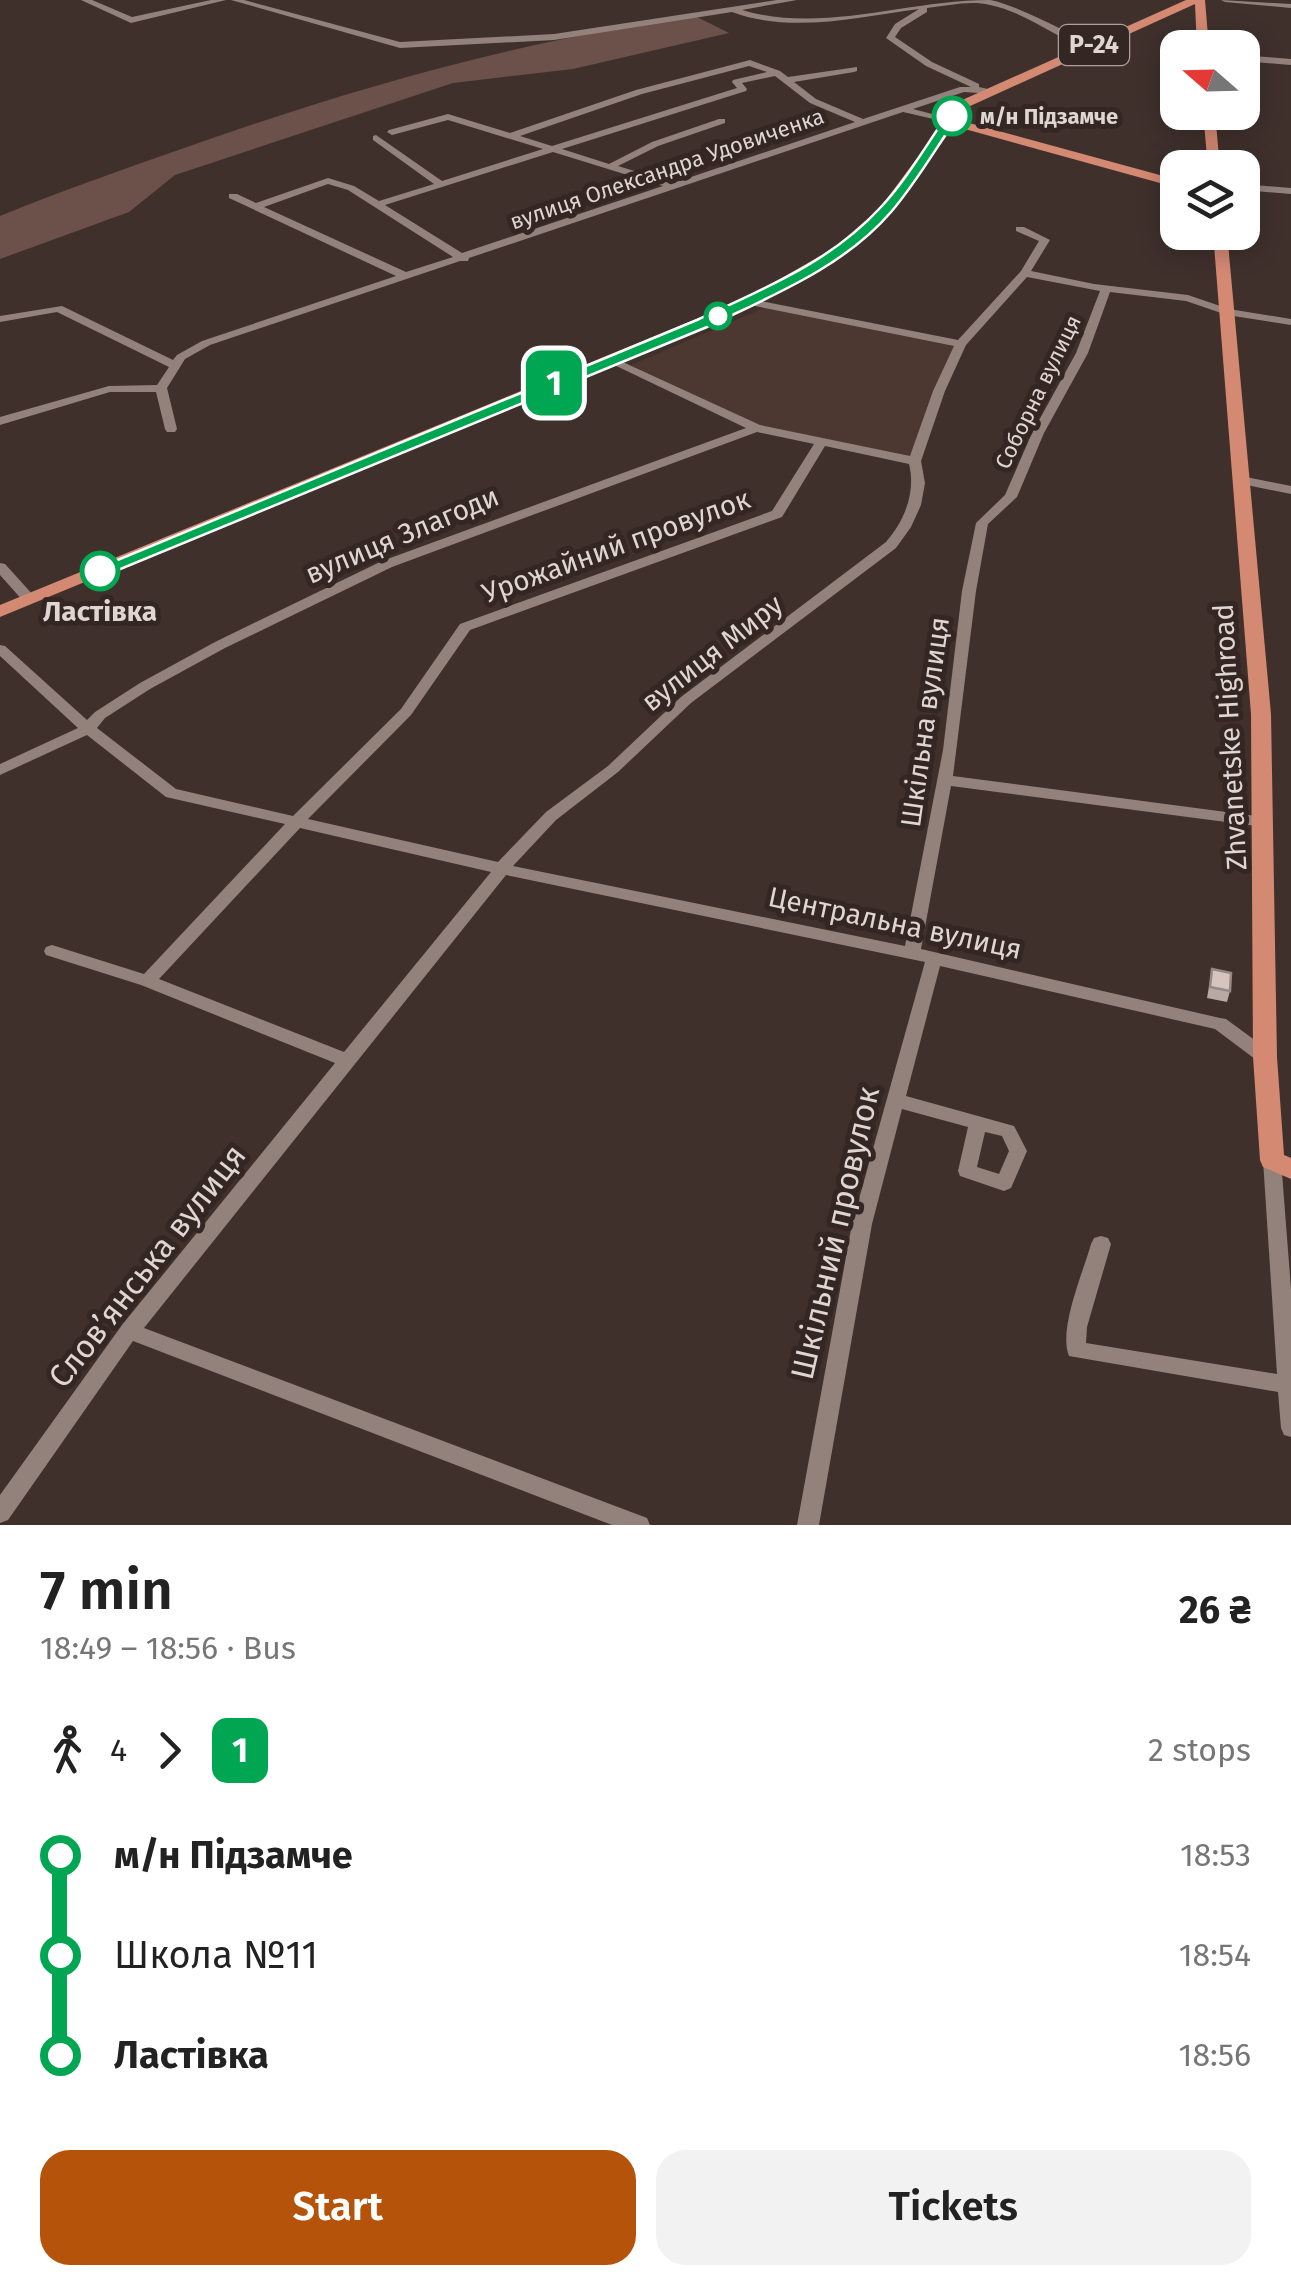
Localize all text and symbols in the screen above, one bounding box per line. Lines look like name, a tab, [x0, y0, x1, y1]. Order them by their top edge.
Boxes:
road number: Р-24	[1059, 25, 1129, 65]
north arrow	[1160, 30, 1260, 130]
map controls	[1160, 30, 1260, 250]
marker: м/н Підзамче	[933, 97, 971, 135]
street label: вулиця Олександра Удовиченка	[506, 102, 828, 236]
place label: м/н Підзамче	[980, 103, 1118, 130]
button: layers	[1160, 150, 1260, 250]
unlabelled marker	[705, 303, 731, 329]
street label: Соборна вулиця	[989, 311, 1087, 473]
line badge: 1	[522, 350, 586, 416]
text: 1	[546, 362, 562, 404]
street label: вулиця Злагоди	[300, 479, 504, 591]
street label: Урожайний провулок	[478, 482, 755, 610]
marker: Ластівка	[81, 552, 119, 590]
street label: вулиця Миру	[635, 588, 789, 718]
place label: Ластівка	[43, 595, 157, 628]
street label: Zhvanetske Highroad	[1207, 603, 1253, 871]
street label: Шкільна вулиця	[894, 615, 956, 829]
street label: Центральна вулиця	[765, 880, 1025, 966]
street label: Шкільний провулок	[783, 1083, 887, 1383]
street label: Словʼянська вулиця	[40, 1137, 254, 1395]
text: 7 min	[40, 1558, 173, 1624]
text: 26 ₴	[1179, 1587, 1251, 1633]
text: 18:49 – 18:56 · Bus	[40, 1629, 296, 1667]
icon: walk	[40, 1723, 95, 1778]
icon: forward	[142, 1723, 197, 1778]
text: 1	[232, 1729, 248, 1771]
text: 4	[110, 1731, 127, 1769]
text: 2 stops	[1148, 1731, 1251, 1769]
text: м/н Підзамче	[114, 1832, 353, 1878]
text: 18:53	[1180, 1836, 1251, 1874]
text: Школа №11	[114, 1932, 318, 1978]
text: 18:54	[1179, 1936, 1251, 1974]
text: Ластівка	[114, 2032, 269, 2078]
text: 18:56	[1179, 2036, 1251, 2074]
button: Start	[40, 2150, 636, 2265]
button: Tickets	[656, 2150, 1251, 2265]

